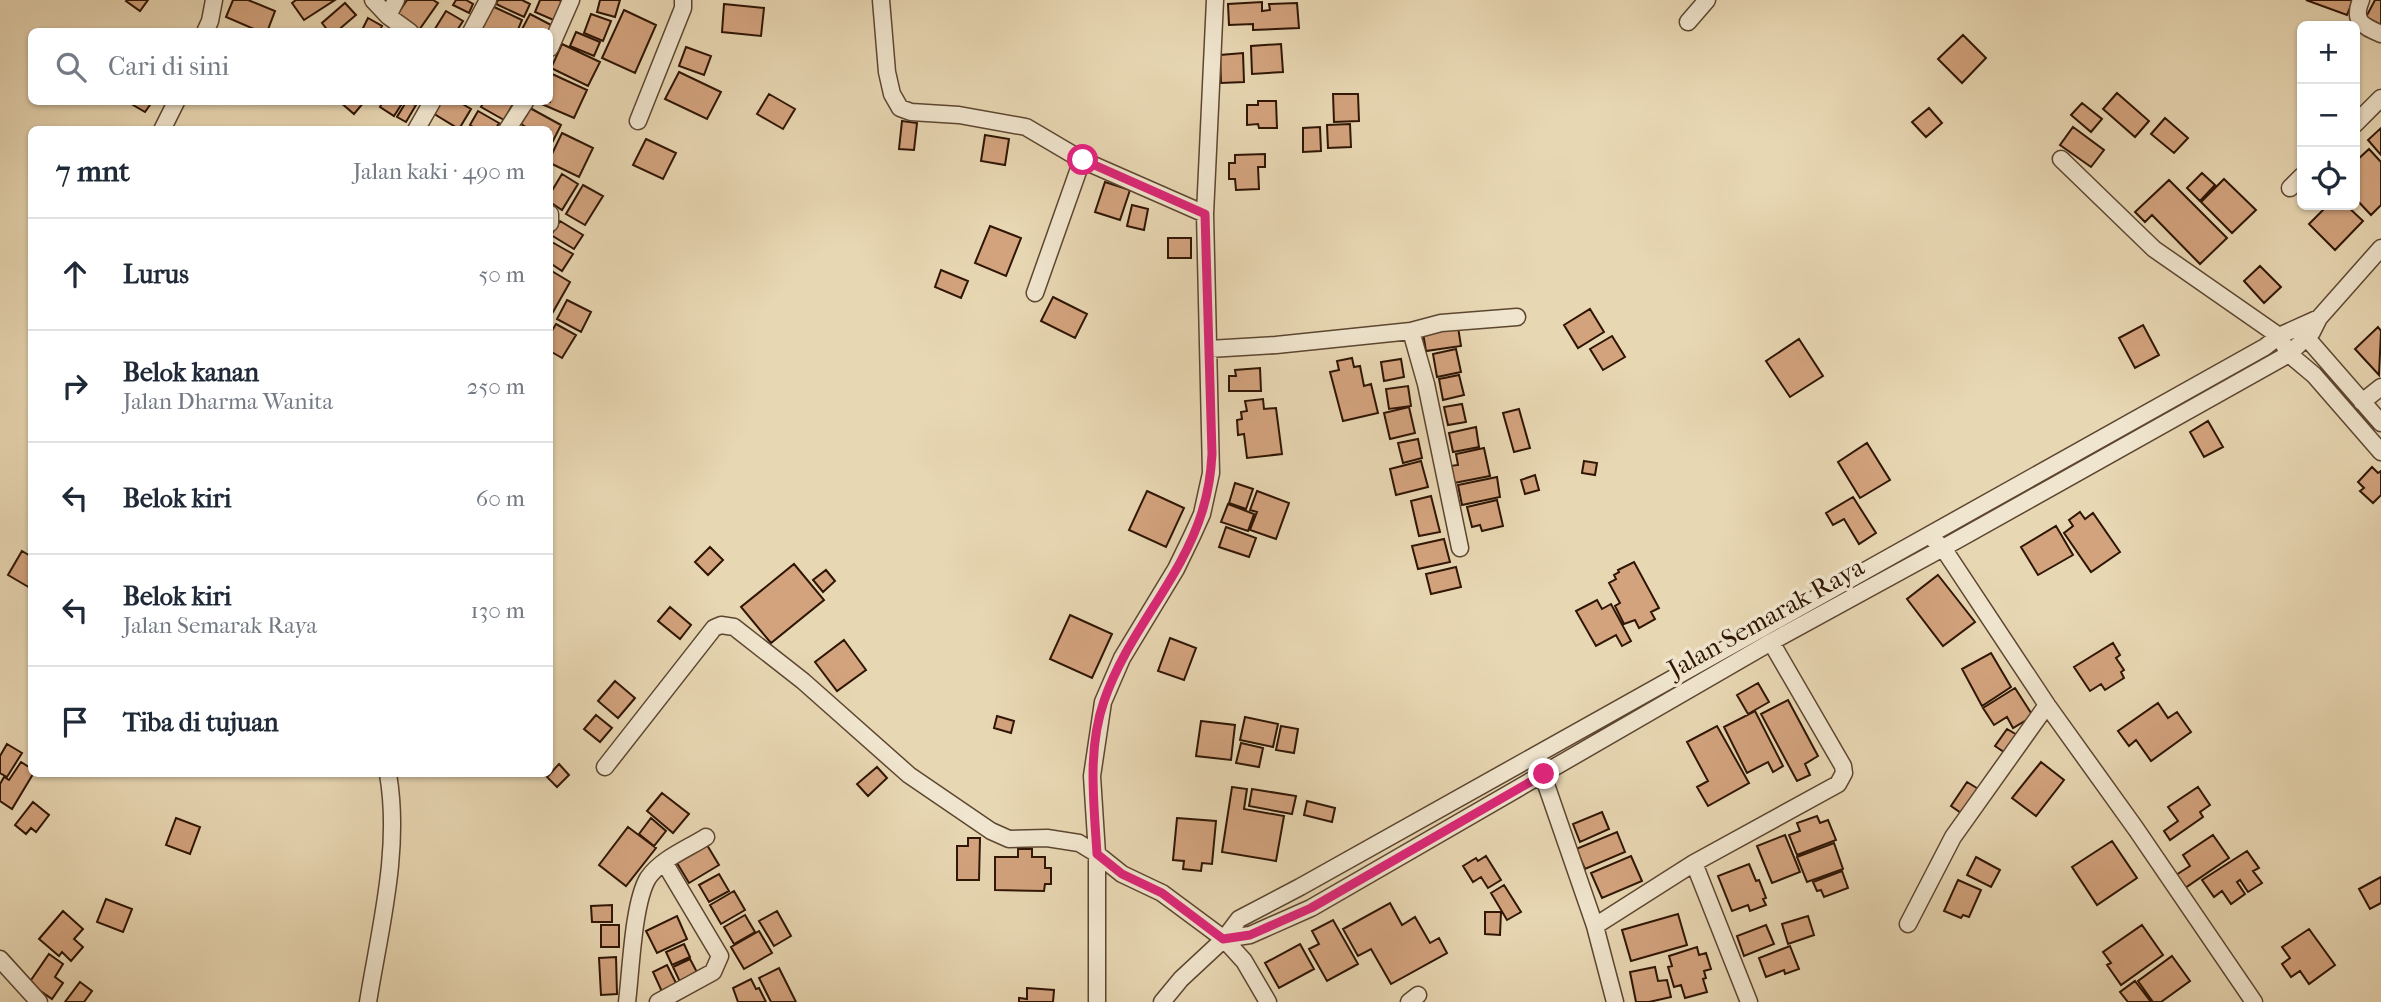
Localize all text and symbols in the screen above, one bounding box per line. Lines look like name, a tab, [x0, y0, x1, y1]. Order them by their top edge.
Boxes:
map controls	[2297, 21, 2360, 210]
button: +	[2297, 21, 2360, 84]
search box	[28, 28, 553, 105]
icon: search	[52, 48, 90, 86]
text: Cari di sini	[108, 51, 229, 82]
button: −	[2297, 84, 2360, 147]
route start	[1067, 144, 1098, 175]
button: locate	[2297, 147, 2360, 210]
text: 7 mnt	[56, 154, 130, 189]
text: Jalan kaki · 490 m	[353, 158, 525, 185]
icon: ahead	[56, 255, 94, 293]
text: Lurus	[123, 259, 189, 290]
text: 50 m	[478, 261, 525, 288]
text: Belok kanan	[123, 357, 259, 388]
icon: right	[56, 367, 94, 405]
text: 250 m	[467, 373, 525, 400]
text: Jalan Dharma Wanita	[123, 388, 333, 415]
icon: left	[56, 479, 94, 517]
text: Belok kiri	[123, 483, 231, 514]
text: 60 m	[476, 485, 525, 512]
street label: Jalan Semarak Raya	[1661, 551, 1870, 686]
text: Belok kiri	[123, 581, 231, 612]
icon: left	[56, 591, 94, 629]
text: 130 m	[471, 597, 525, 624]
text: Jalan Semarak Raya	[123, 612, 317, 639]
icon: arrive	[56, 703, 94, 741]
text: Tiba di tujuan	[123, 707, 279, 738]
route end	[1528, 758, 1559, 789]

